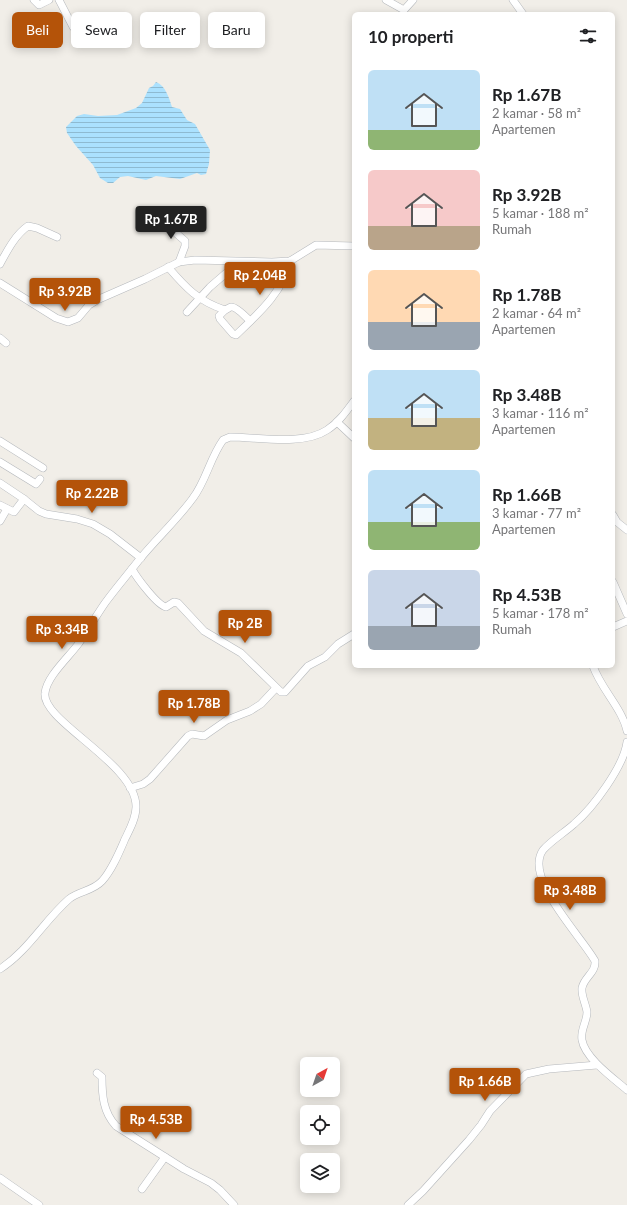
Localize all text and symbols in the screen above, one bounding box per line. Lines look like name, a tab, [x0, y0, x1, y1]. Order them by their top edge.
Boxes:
chip: Beli	[12, 12, 63, 48]
chip: Sewa	[71, 12, 132, 48]
chip: Filter	[140, 12, 200, 48]
chip: Baru	[208, 12, 265, 48]
icon: filters	[577, 25, 599, 47]
text: 10 properti	[368, 26, 453, 47]
text: Rp 1.67B	[492, 84, 561, 105]
icon: home	[400, 86, 448, 134]
text: 2 kamar · 58 m²	[492, 105, 581, 121]
text: Apartemen	[492, 121, 556, 137]
text: Rp 3.92B	[492, 184, 561, 205]
icon: home	[400, 186, 448, 234]
text: 5 kamar · 188 m²	[492, 205, 589, 221]
pin: Rp 1.67B	[130, 206, 212, 240]
text: Rp 1.67B	[144, 211, 198, 227]
text: Rumah	[492, 221, 532, 237]
pin: Rp 2.04B	[219, 262, 301, 296]
text: Rp 2.04B	[233, 267, 287, 283]
pin: Rp 3.92B	[24, 278, 106, 312]
text: Rp 3.92B	[38, 283, 92, 299]
text: Rp 1.78B	[492, 284, 561, 305]
icon: home	[400, 286, 448, 334]
text: 2 kamar · 64 m²	[492, 305, 581, 321]
text: Apartemen	[492, 321, 556, 337]
text: Rp 3.48B	[492, 384, 561, 405]
icon: home	[400, 386, 448, 434]
text: 3 kamar · 116 m²	[492, 405, 589, 421]
text: Apartemen	[492, 421, 556, 437]
pin: Rp 2.22B	[51, 480, 133, 514]
text: Rp 1.66B	[492, 484, 561, 505]
text: Rp 2.22B	[65, 485, 119, 501]
icon: home	[400, 486, 448, 534]
text: 3 kamar · 77 m²	[492, 505, 581, 521]
text: Apartemen	[492, 521, 556, 537]
text: Rp 4.53B	[492, 584, 561, 605]
icon: home	[400, 586, 448, 634]
text: 5 kamar · 178 m²	[492, 605, 589, 621]
pin: Rp 2B	[217, 610, 273, 644]
text: Rp 2B	[228, 615, 262, 631]
pin: Rp 3.34B	[21, 616, 103, 650]
text: Rp 3.34B	[35, 621, 89, 637]
text: Rumah	[492, 621, 532, 637]
pin: Rp 1.78B	[153, 690, 235, 724]
text: Rp 1.78B	[167, 695, 221, 711]
pin: Rp 3.48B	[529, 877, 611, 911]
text: Rp 3.48B	[543, 882, 597, 898]
north arrow	[300, 1057, 340, 1097]
map controls	[300, 1057, 340, 1193]
pin: Rp 1.66B	[444, 1068, 526, 1102]
text: Rp 1.66B	[458, 1073, 512, 1089]
button: locate	[300, 1105, 340, 1145]
pin: Rp 4.53B	[115, 1106, 197, 1140]
text: Rp 4.53B	[129, 1111, 183, 1127]
button: layers	[300, 1153, 340, 1193]

